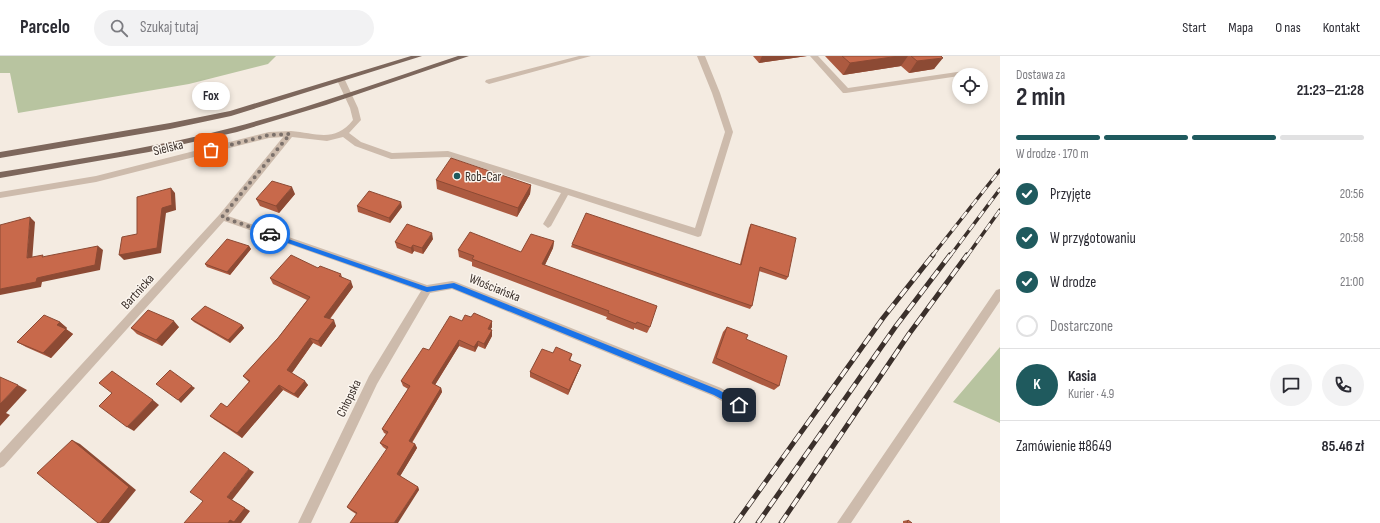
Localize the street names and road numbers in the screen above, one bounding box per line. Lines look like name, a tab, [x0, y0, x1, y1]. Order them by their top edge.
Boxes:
street label: Sielska	[152, 137, 185, 159]
street label: Włościańska	[467, 270, 523, 305]
street label: Bartnicka	[118, 271, 158, 313]
street label: Chłopska	[333, 377, 365, 420]

